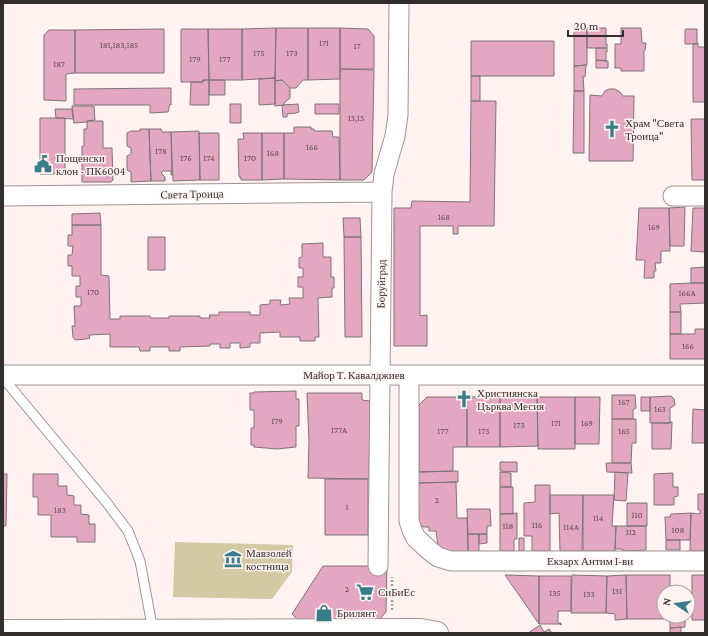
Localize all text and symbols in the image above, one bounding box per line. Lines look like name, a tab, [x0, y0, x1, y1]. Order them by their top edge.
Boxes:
scale bar	[568, 12, 623, 38]
text: 20 m	[574, 19, 599, 33]
house number: 171	[319, 38, 329, 48]
house number: 181,183,185	[100, 40, 138, 50]
house number: 17	[353, 41, 361, 51]
house number: 175	[253, 48, 265, 58]
house number: 173	[286, 48, 298, 58]
house number: 179	[189, 54, 201, 64]
house number: 177	[219, 54, 231, 64]
house number: 187	[53, 59, 65, 69]
house number: 13,15	[348, 113, 364, 123]
place label: Храм "Света Троица"	[625, 117, 684, 142]
church icon: Храм "Света Троица"	[602, 119, 622, 139]
house number: 166	[306, 142, 318, 152]
house number: 178	[155, 146, 167, 156]
house number: 168	[267, 148, 279, 158]
place label: Пощенски клон - ПК6004	[56, 152, 126, 177]
house number: 176	[180, 153, 192, 163]
house number: 174	[203, 153, 215, 163]
house number: 170	[244, 153, 256, 163]
public building icon: Пощенски клон - ПК6004	[33, 154, 53, 174]
street label: Света Троица	[160, 187, 224, 201]
house number: 168	[438, 212, 450, 222]
house number: 169	[648, 222, 660, 232]
street label: Боруйград	[375, 259, 387, 309]
house number: 170	[87, 287, 99, 297]
house number: 166A	[678, 288, 696, 298]
house number: 166	[682, 341, 694, 351]
street label: Майор Т. Кавалджиев	[303, 369, 405, 381]
place label: Християнска Църква Месия	[477, 387, 544, 412]
church icon: Християнска Църква Месия	[454, 389, 474, 409]
house number: 167	[618, 397, 630, 407]
house number: 163	[654, 404, 666, 414]
house number: 179	[271, 416, 283, 426]
house number: 171	[551, 418, 561, 428]
house number: 169	[581, 418, 593, 428]
house number: 173	[513, 420, 525, 430]
house number: 177A	[331, 425, 348, 435]
house number: 177	[437, 426, 449, 436]
house number: 175	[478, 426, 490, 436]
house number: 165	[618, 426, 630, 436]
house number: 2	[435, 495, 439, 505]
house number: 1	[346, 502, 349, 512]
house number: 183	[54, 505, 66, 515]
house number: 110	[631, 510, 643, 520]
house number: 114	[593, 513, 604, 523]
house number: 116	[532, 520, 543, 530]
house number: 118	[503, 521, 514, 531]
house number: 114A	[563, 522, 580, 532]
house number: 108	[672, 525, 685, 535]
house number: 112	[626, 527, 636, 537]
place label: Мавзолей костница	[246, 547, 292, 572]
museum icon: Мавзолей костница	[223, 549, 243, 569]
street label: Екзарх Антим I-ви	[547, 555, 633, 567]
supermarket icon: СиБиЕс	[355, 582, 375, 602]
house number: 2	[345, 584, 349, 594]
north arrow	[656, 584, 696, 624]
place label: СиБиЕс	[378, 586, 415, 598]
house number: 131	[612, 586, 622, 596]
house number: 135	[549, 588, 561, 598]
house number: 133	[583, 589, 595, 599]
text: N	[660, 596, 673, 607]
shop icon: Брилянт	[314, 603, 334, 623]
place label: Брилянт	[337, 607, 376, 619]

